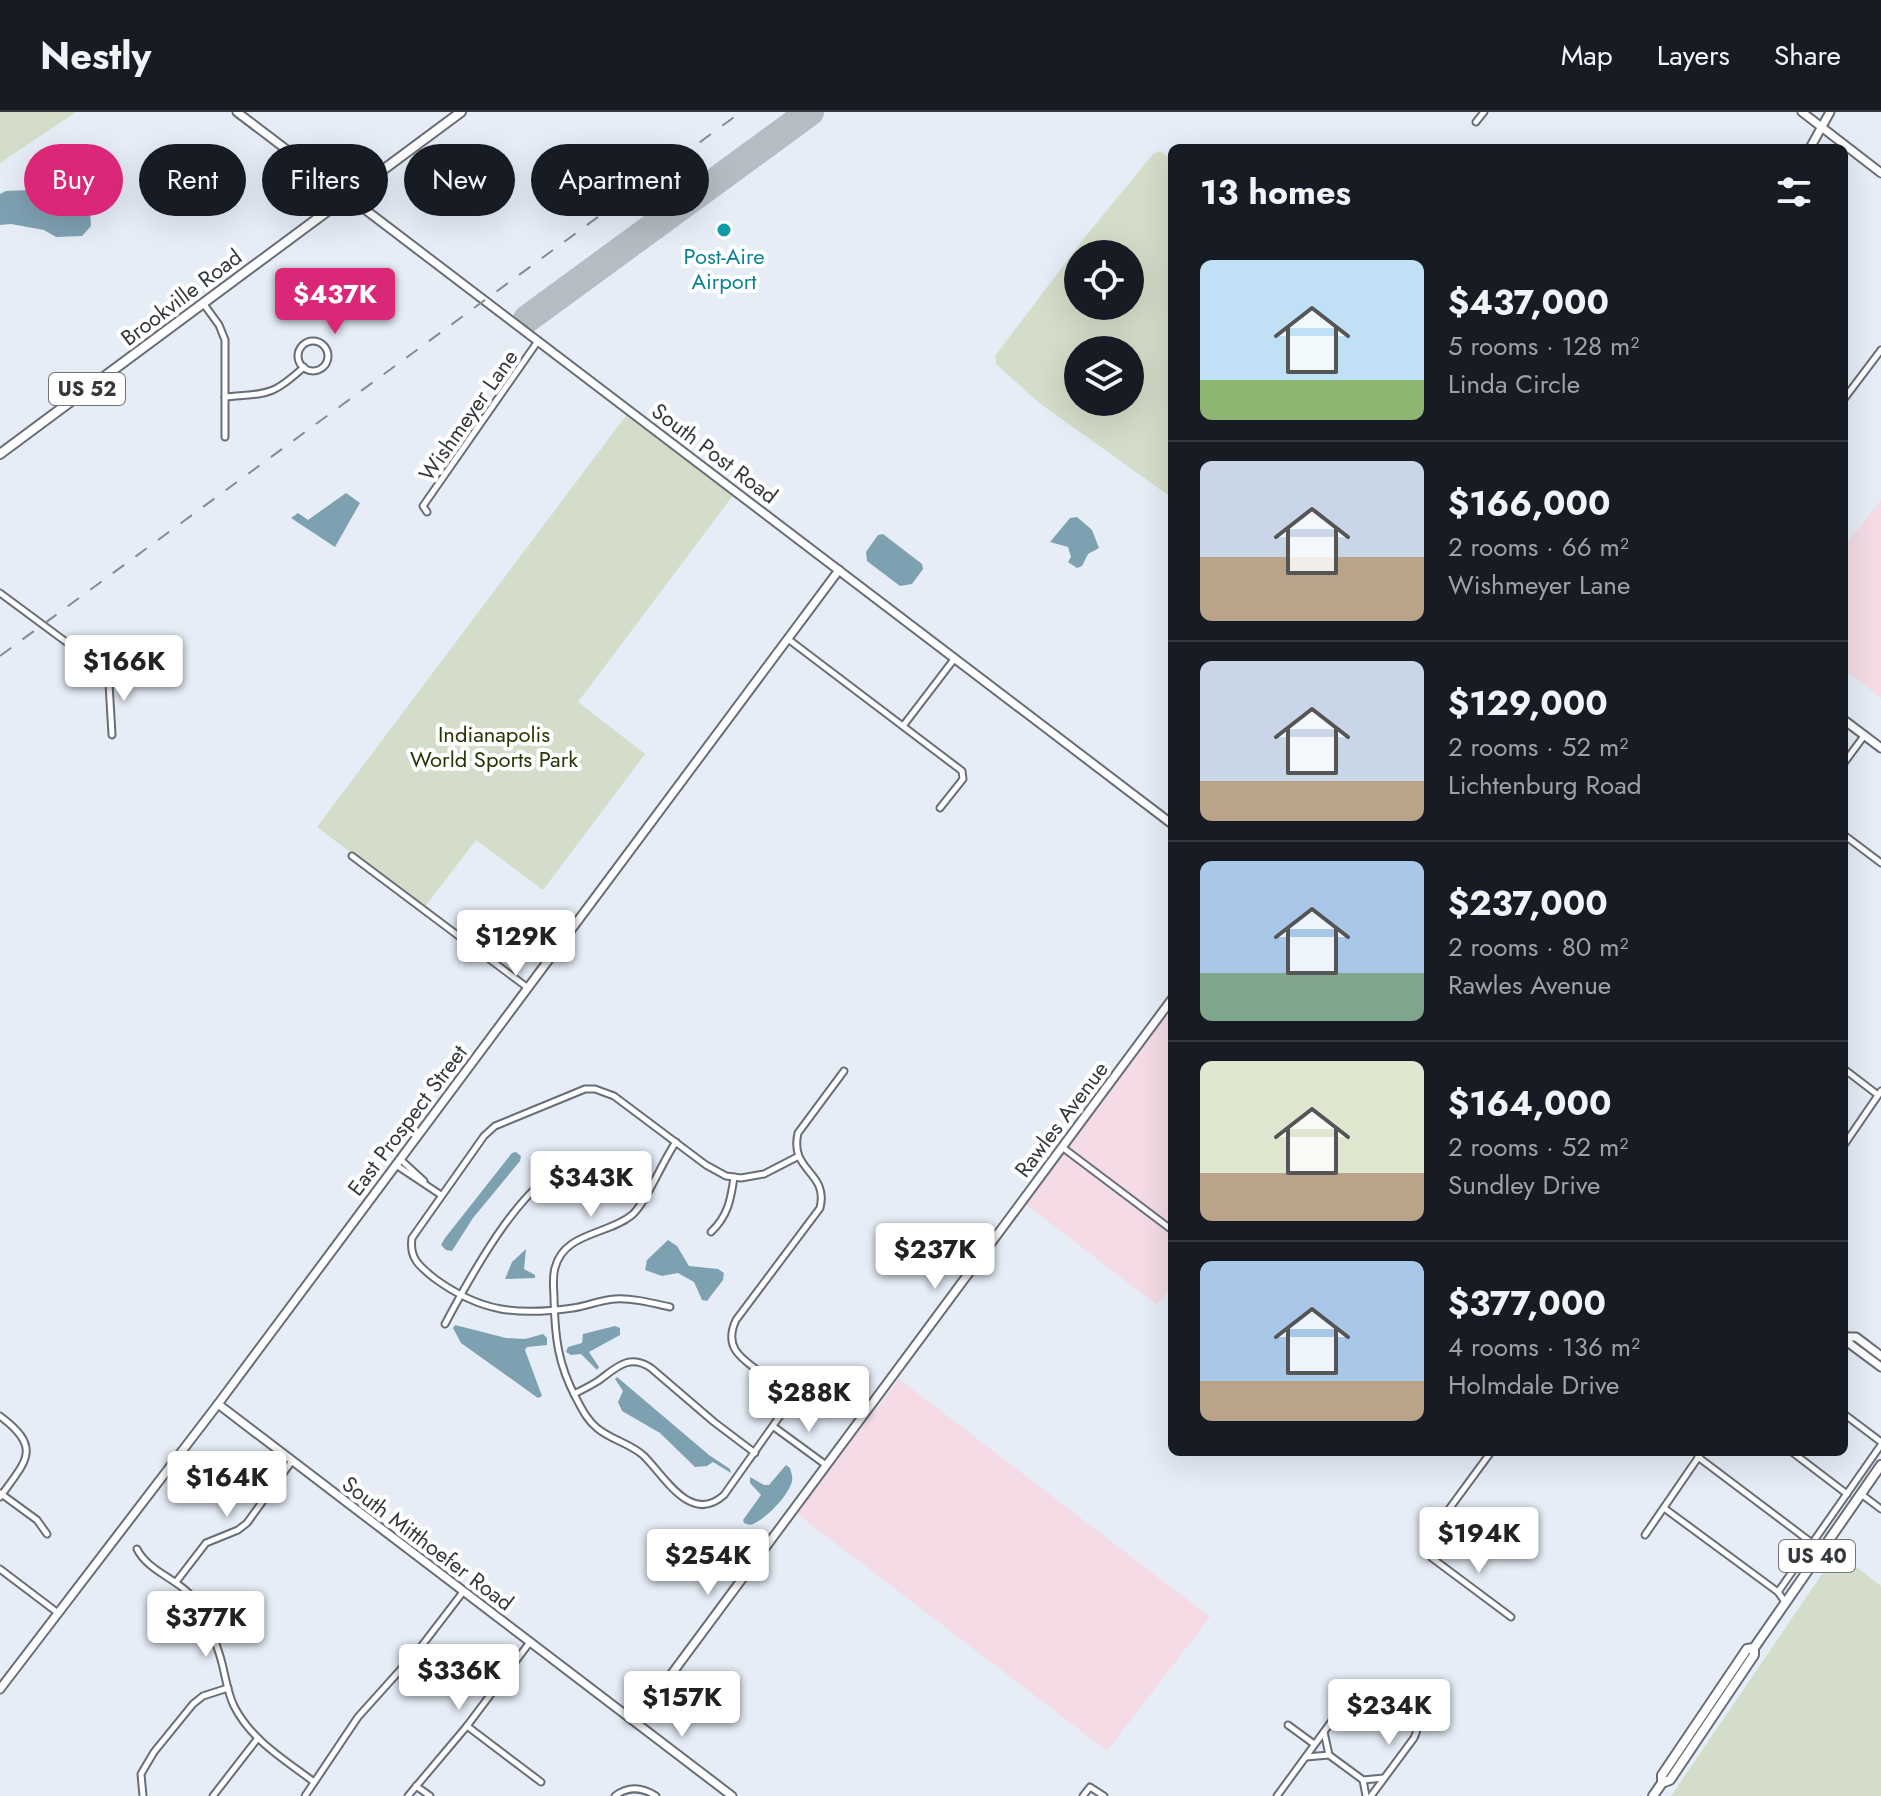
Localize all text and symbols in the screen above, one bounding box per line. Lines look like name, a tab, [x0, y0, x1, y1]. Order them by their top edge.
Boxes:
text: Nestly	[40, 28, 151, 83]
text: Map	[1561, 35, 1613, 76]
text: Layers	[1657, 35, 1730, 76]
text: Share	[1774, 35, 1841, 76]
chip: Buy	[24, 144, 123, 216]
chip: Rent	[139, 144, 246, 216]
chip: Filters	[262, 144, 388, 216]
chip: New	[404, 144, 515, 216]
chip: Apartment	[531, 144, 709, 216]
text: 13 homes	[1200, 168, 1351, 217]
icon: filters	[1772, 170, 1816, 214]
marker: Post-Aire Airport	[715, 221, 733, 239]
place label: Post-Aire Airport	[684, 240, 764, 297]
map controls	[1064, 240, 1144, 416]
button: locate	[1064, 240, 1144, 320]
street label: Brookville Road	[114, 241, 248, 353]
pin: $437K	[279, 268, 391, 336]
text: $437K	[293, 275, 377, 313]
text: $437,000	[1448, 278, 1609, 327]
icon: home	[1264, 292, 1360, 388]
text: 5 rooms · 128 m²	[1448, 327, 1639, 365]
button: layers	[1064, 336, 1144, 416]
street label: Wishmeyer Lane	[411, 343, 525, 487]
text: Linda Circle	[1448, 365, 1580, 403]
road number: US 52	[49, 373, 125, 405]
street label: South Post Road	[645, 395, 785, 511]
text: $166,000	[1448, 479, 1611, 528]
icon: home	[1264, 493, 1360, 589]
text: 2 rooms · 66 m²	[1448, 528, 1629, 566]
text: Wishmeyer Lane	[1448, 566, 1630, 604]
pin: $166K	[68, 635, 180, 703]
text: $166K	[83, 642, 165, 680]
text: $129,000	[1448, 679, 1608, 728]
icon: home	[1264, 693, 1360, 789]
park label: Indianapolis World Sports Park	[410, 718, 578, 775]
text: 2 rooms · 52 m²	[1448, 728, 1628, 766]
text: Lichtenburg Road	[1448, 766, 1642, 804]
text: $237,000	[1448, 879, 1608, 928]
icon: home	[1264, 893, 1360, 989]
pin: $129K	[460, 910, 572, 978]
text: $129K	[475, 917, 557, 955]
text: 2 rooms · 80 m²	[1448, 928, 1629, 966]
text: Rawles Avenue	[1448, 966, 1611, 1004]
street label: East Prospect Street	[339, 1037, 475, 1202]
street label: Rawles Avenue	[1007, 1054, 1115, 1184]
text: $164,000	[1448, 1079, 1611, 1128]
icon: home	[1264, 1093, 1360, 1189]
text: 2 rooms · 52 m²	[1448, 1128, 1628, 1166]
pin: $343K	[535, 1151, 647, 1219]
text: $343K	[549, 1158, 633, 1196]
text: Sundley Drive	[1448, 1166, 1600, 1204]
pin: $237K	[879, 1223, 991, 1291]
text: $237K	[894, 1230, 976, 1268]
text: $377,000	[1448, 1279, 1606, 1328]
icon: home	[1264, 1293, 1360, 1389]
text: 4 rooms · 136 m²	[1448, 1328, 1640, 1366]
pin: $288K	[753, 1366, 865, 1434]
text: Holmdale Drive	[1448, 1366, 1619, 1404]
text: $288K	[767, 1373, 851, 1411]
pin: $164K	[171, 1451, 283, 1519]
text: $164K	[185, 1458, 269, 1496]
street label: South Mitthoefer Road	[336, 1468, 520, 1618]
pin: $194K	[1423, 1507, 1535, 1575]
text: $194K	[1437, 1514, 1521, 1552]
pin: $254K	[652, 1529, 764, 1597]
text: $254K	[665, 1536, 751, 1574]
road number: US 40	[1779, 1540, 1855, 1572]
pin: $377K	[150, 1591, 262, 1659]
text: $377K	[165, 1598, 247, 1636]
pin: $336K	[403, 1644, 515, 1712]
text: $336K	[417, 1651, 501, 1689]
pin: $157K	[626, 1671, 738, 1739]
text: $157K	[642, 1678, 722, 1716]
pin: $234K	[1333, 1679, 1445, 1747]
text: $234K	[1346, 1686, 1432, 1724]

